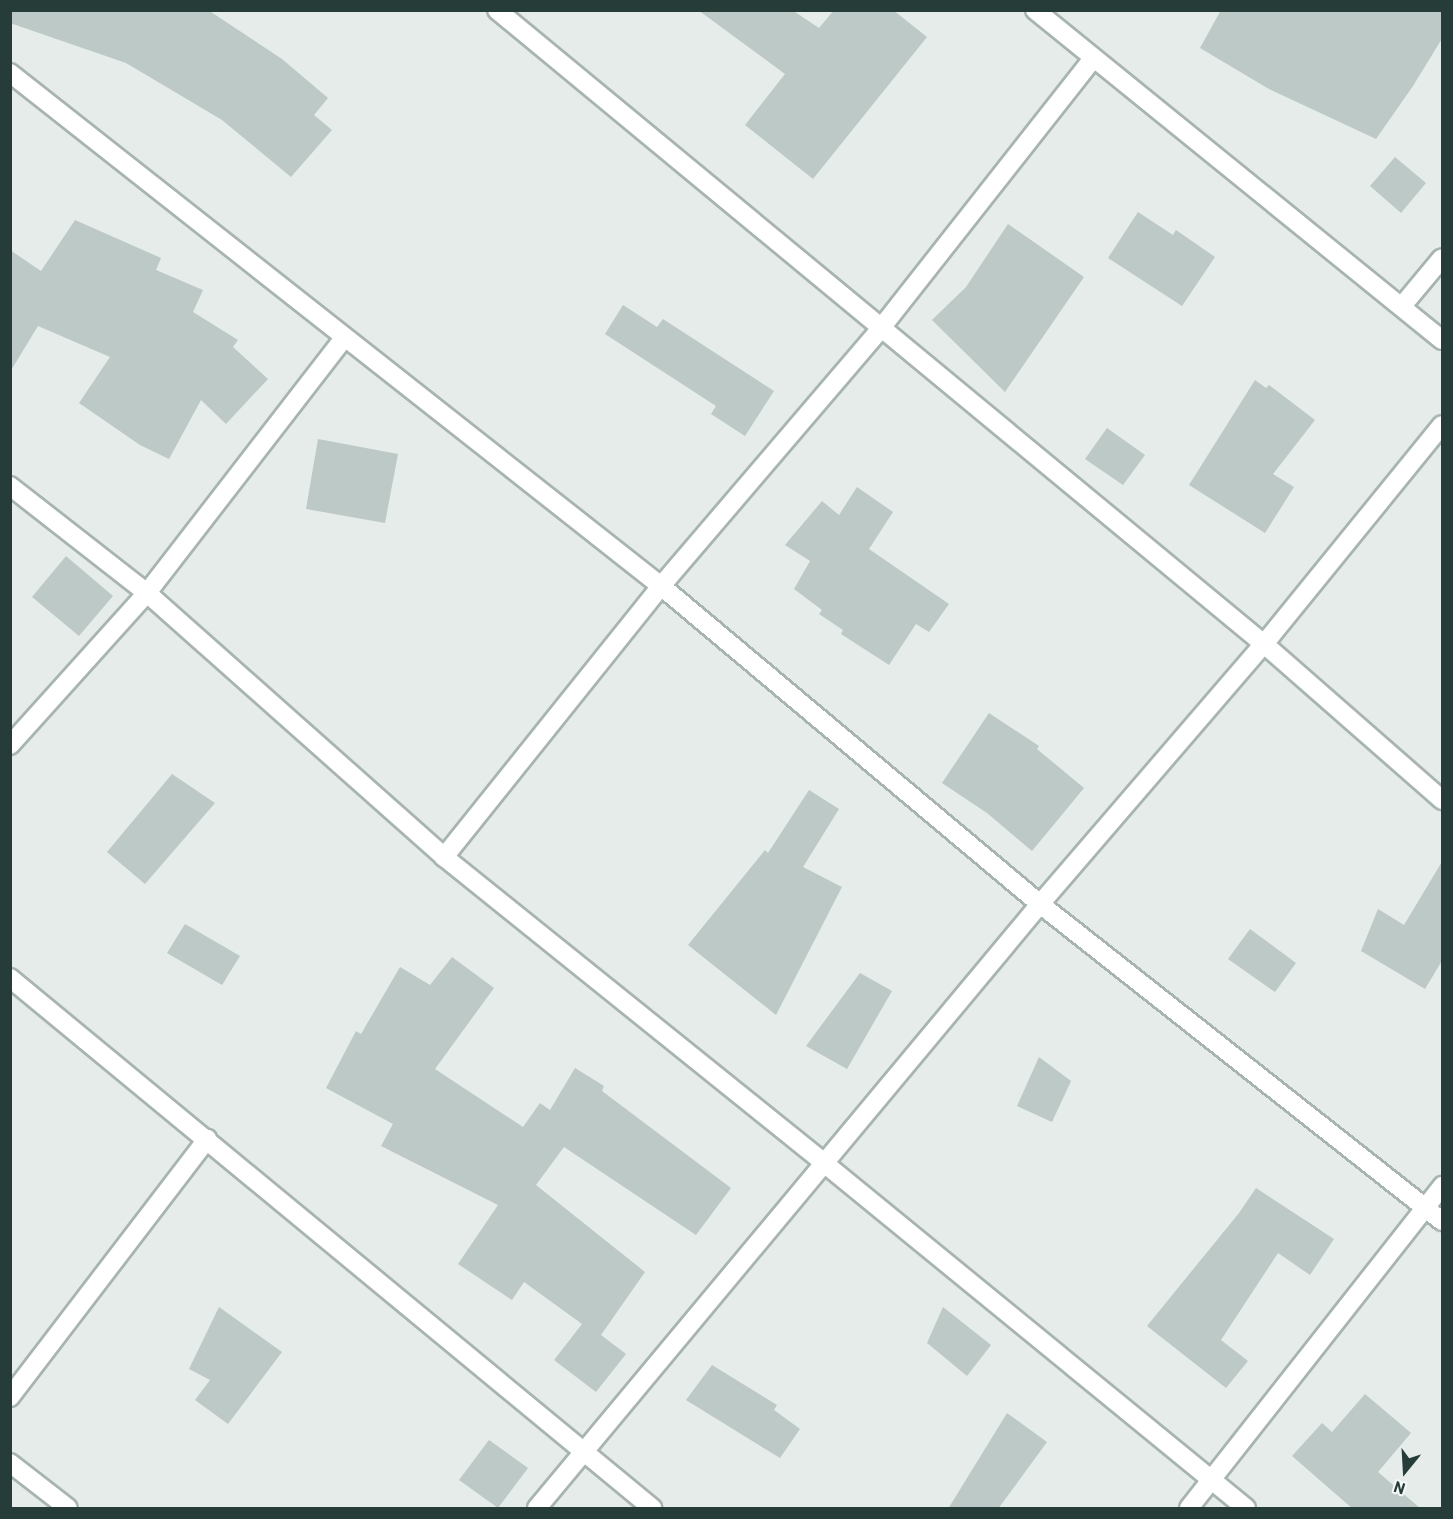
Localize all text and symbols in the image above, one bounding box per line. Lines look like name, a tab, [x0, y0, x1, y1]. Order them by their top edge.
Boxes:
north arrow	[1375, 1441, 1435, 1501]
text: N	[1391, 1478, 1407, 1499]

